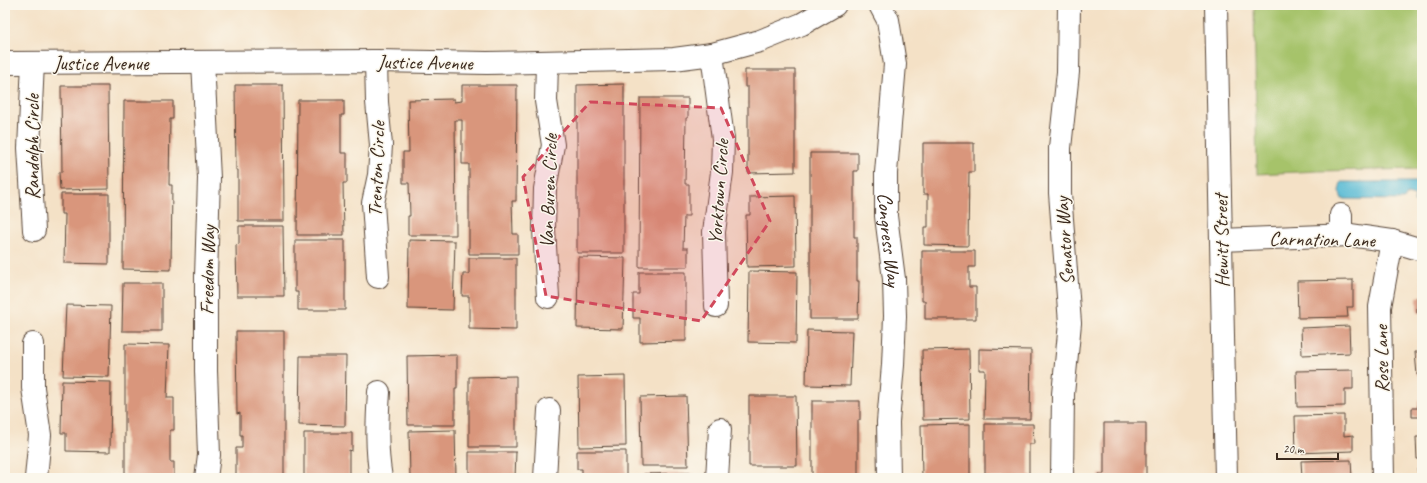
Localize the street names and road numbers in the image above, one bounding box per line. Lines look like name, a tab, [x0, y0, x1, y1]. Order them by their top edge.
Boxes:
street label: Justice Avenue	[376, 49, 474, 76]
street label: Justice Avenue	[52, 51, 150, 76]
street label: Randolph Circle	[20, 93, 45, 200]
street label: Trenton Circle	[362, 119, 391, 217]
street label: Van Buren Circle	[534, 132, 563, 248]
street label: Yorktown Circle	[702, 137, 735, 246]
street label: Hewitt Street	[1208, 191, 1235, 288]
street label: Congress Way	[873, 193, 906, 289]
street label: Senator Way	[1049, 194, 1080, 286]
street label: Freedom Way	[194, 223, 221, 315]
street label: Carnation Lane	[1269, 226, 1377, 253]
street label: Rose Lane	[1368, 323, 1395, 393]

